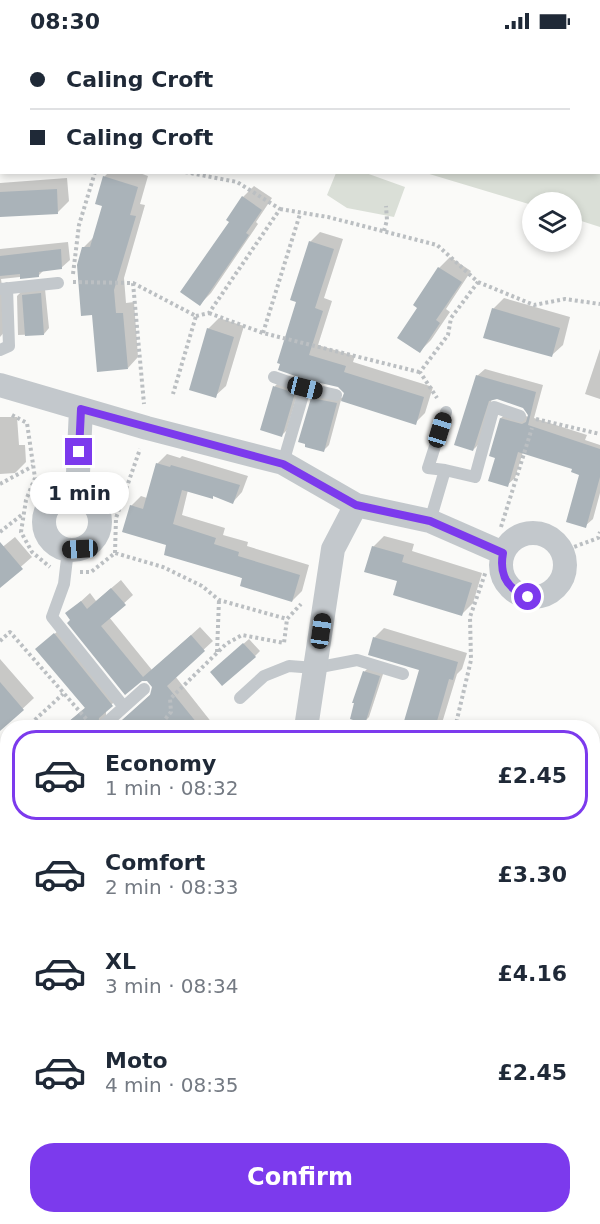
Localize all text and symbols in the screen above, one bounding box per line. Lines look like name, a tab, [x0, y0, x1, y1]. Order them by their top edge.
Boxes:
text: 08:30	[30, 9, 100, 34]
text: Caling Croft	[66, 67, 213, 92]
text: Caling Croft	[66, 125, 213, 150]
map controls	[522, 192, 582, 252]
button: layers	[522, 192, 582, 252]
car	[285, 375, 325, 401]
car	[426, 410, 454, 450]
route end	[65, 438, 92, 465]
callout: 1 min	[29, 473, 128, 515]
text: 1 min	[48, 481, 111, 505]
car	[62, 539, 98, 559]
route start	[514, 583, 541, 610]
car	[310, 612, 332, 650]
icon: car	[33, 748, 87, 802]
text: Economy	[105, 751, 216, 776]
text: £2.45	[497, 763, 567, 788]
text: 1 min · 08:32	[105, 776, 239, 800]
icon: car	[33, 847, 87, 901]
text: Comfort	[105, 850, 205, 875]
text: £3.30	[497, 862, 567, 887]
text: 2 min · 08:33	[105, 875, 239, 899]
icon: car	[33, 946, 87, 1000]
text: XL	[105, 949, 136, 974]
text: £4.16	[497, 961, 567, 986]
text: 3 min · 08:34	[105, 974, 239, 998]
icon: car	[33, 1045, 87, 1099]
text: Moto	[105, 1048, 168, 1073]
text: £2.45	[497, 1060, 567, 1085]
text: 4 min · 08:35	[105, 1073, 239, 1097]
button: Confirm	[30, 1143, 570, 1212]

